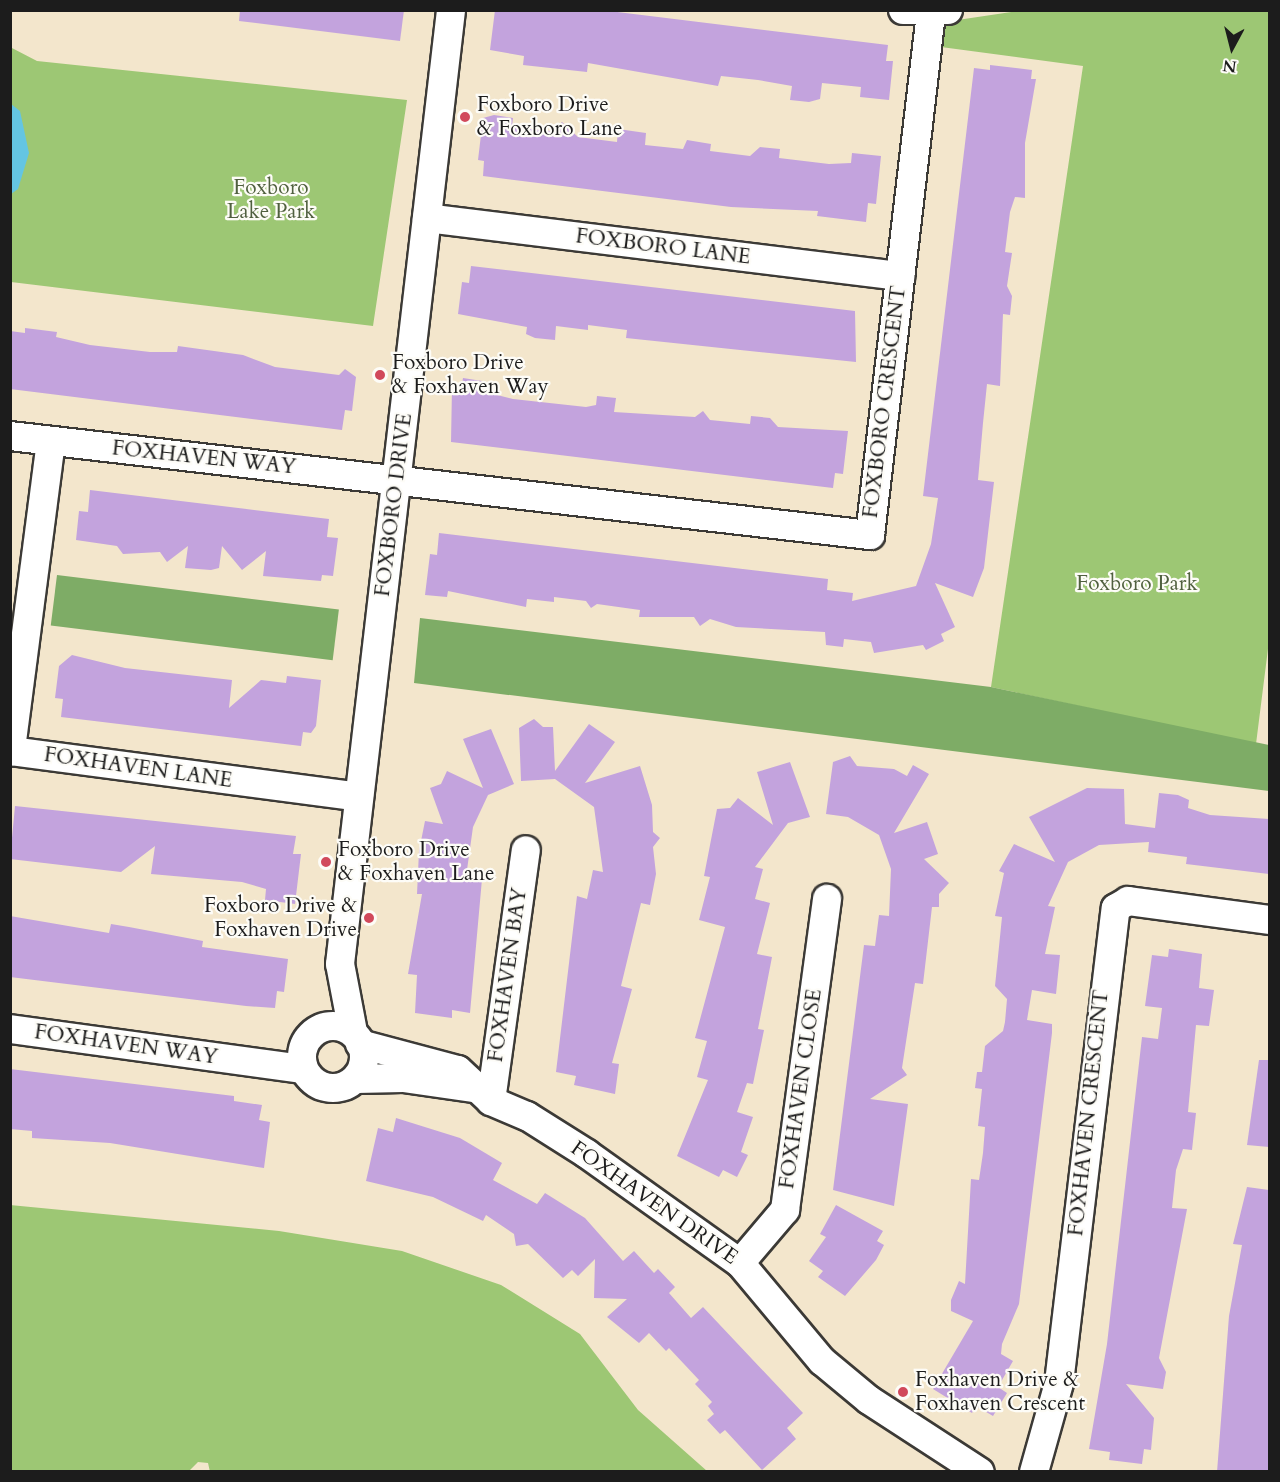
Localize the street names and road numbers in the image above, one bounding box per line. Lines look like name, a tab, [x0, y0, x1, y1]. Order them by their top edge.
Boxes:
street label: FOXBORO LANE	[574, 224, 752, 270]
street label: FOXBORO CRESCENT	[858, 284, 912, 520]
street label: FOXBORO DRIVE	[370, 412, 418, 598]
street label: FOXHAVEN WAY	[111, 436, 297, 480]
street label: FOXHAVEN LANE	[42, 742, 234, 794]
street label: FOXHAVEN BAY	[483, 886, 533, 1064]
street label: FOXHAVEN CLOSE	[775, 987, 827, 1191]
street label: FOXHAVEN CRESCENT	[1064, 989, 1114, 1237]
street label: FOXHAVEN WAY	[33, 1020, 219, 1070]
street label: FOXHAVEN DRIVE	[566, 1136, 742, 1270]

